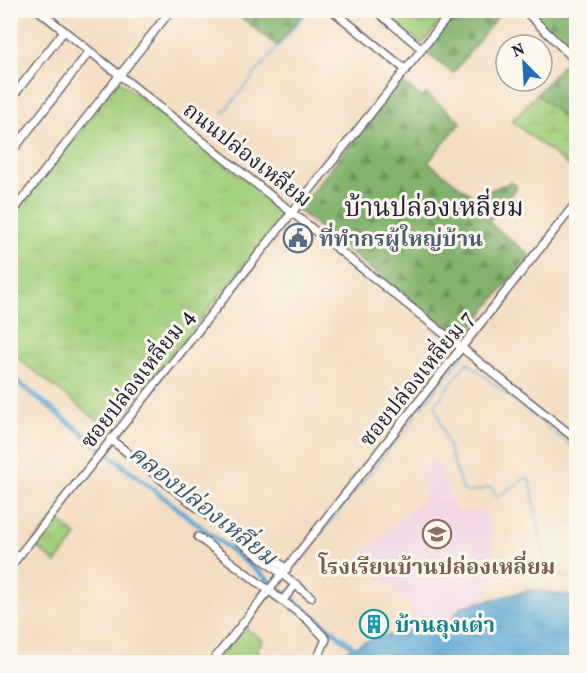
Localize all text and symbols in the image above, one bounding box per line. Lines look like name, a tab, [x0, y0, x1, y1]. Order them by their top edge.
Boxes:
north arrow	[494, 33, 554, 93]
text: N	[509, 39, 529, 64]
street label: ถนนปล่องเหลี่ยม	[176, 94, 319, 216]
district label: บ้านปล่องเหลี่ยม	[344, 188, 524, 227]
public building icon: ที่ทำกรผู้ใหญ่บ้าน	[282, 222, 314, 254]
place label: ที่ทำกรผู้ใหญ่บ้าน	[319, 222, 483, 256]
street label: ซอยปล่องเหลี่ยม 4	[72, 301, 203, 456]
street label: ซอยปล่องเหลี่ยม 7	[351, 303, 483, 454]
water label: คลองปล่องเหลี่ยม	[121, 436, 286, 576]
school or university icon: โรงเรียนบ้านปล่องเหลี่ยม	[421, 518, 453, 550]
place label: โรงเรียนบ้านปล่องเหลี่ยม	[318, 550, 555, 584]
building icon: บ้านลุงเต่า	[358, 608, 390, 640]
place label: บ้านลุงเต่า	[395, 611, 495, 642]

